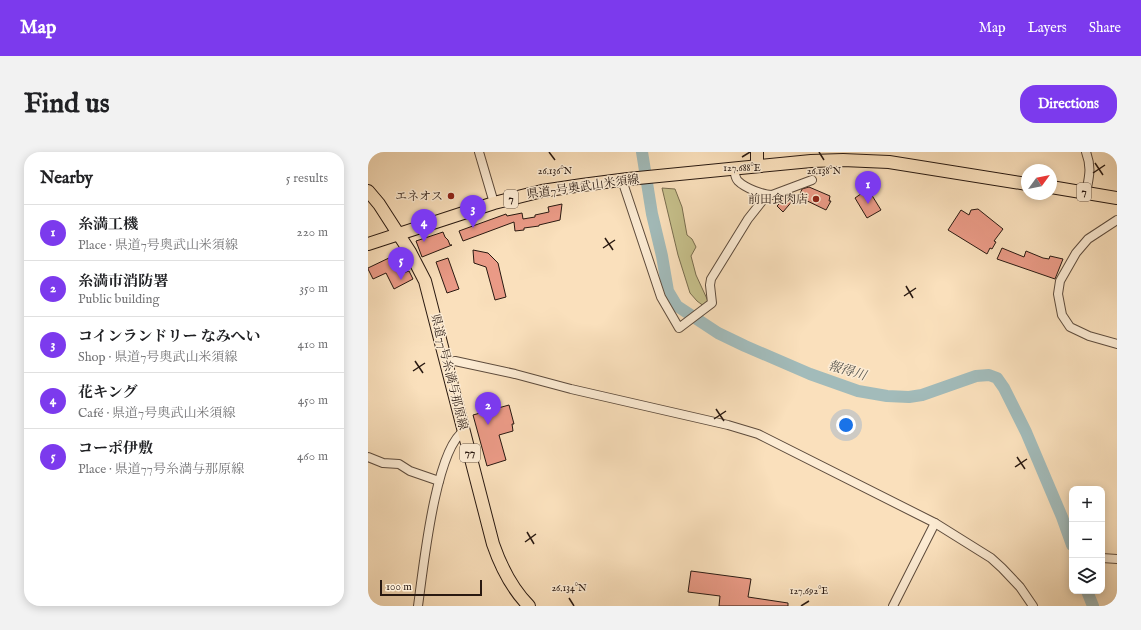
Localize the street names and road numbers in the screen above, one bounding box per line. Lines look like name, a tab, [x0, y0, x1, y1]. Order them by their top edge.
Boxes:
street label: 県道7号奥武山米須線	[526, 172, 640, 202]
road number: 7	[1077, 183, 1091, 201]
road number: 7	[504, 190, 518, 208]
street label: 県道77号糸満与那原線	[427, 312, 471, 432]
road number: 77	[460, 444, 480, 462]

